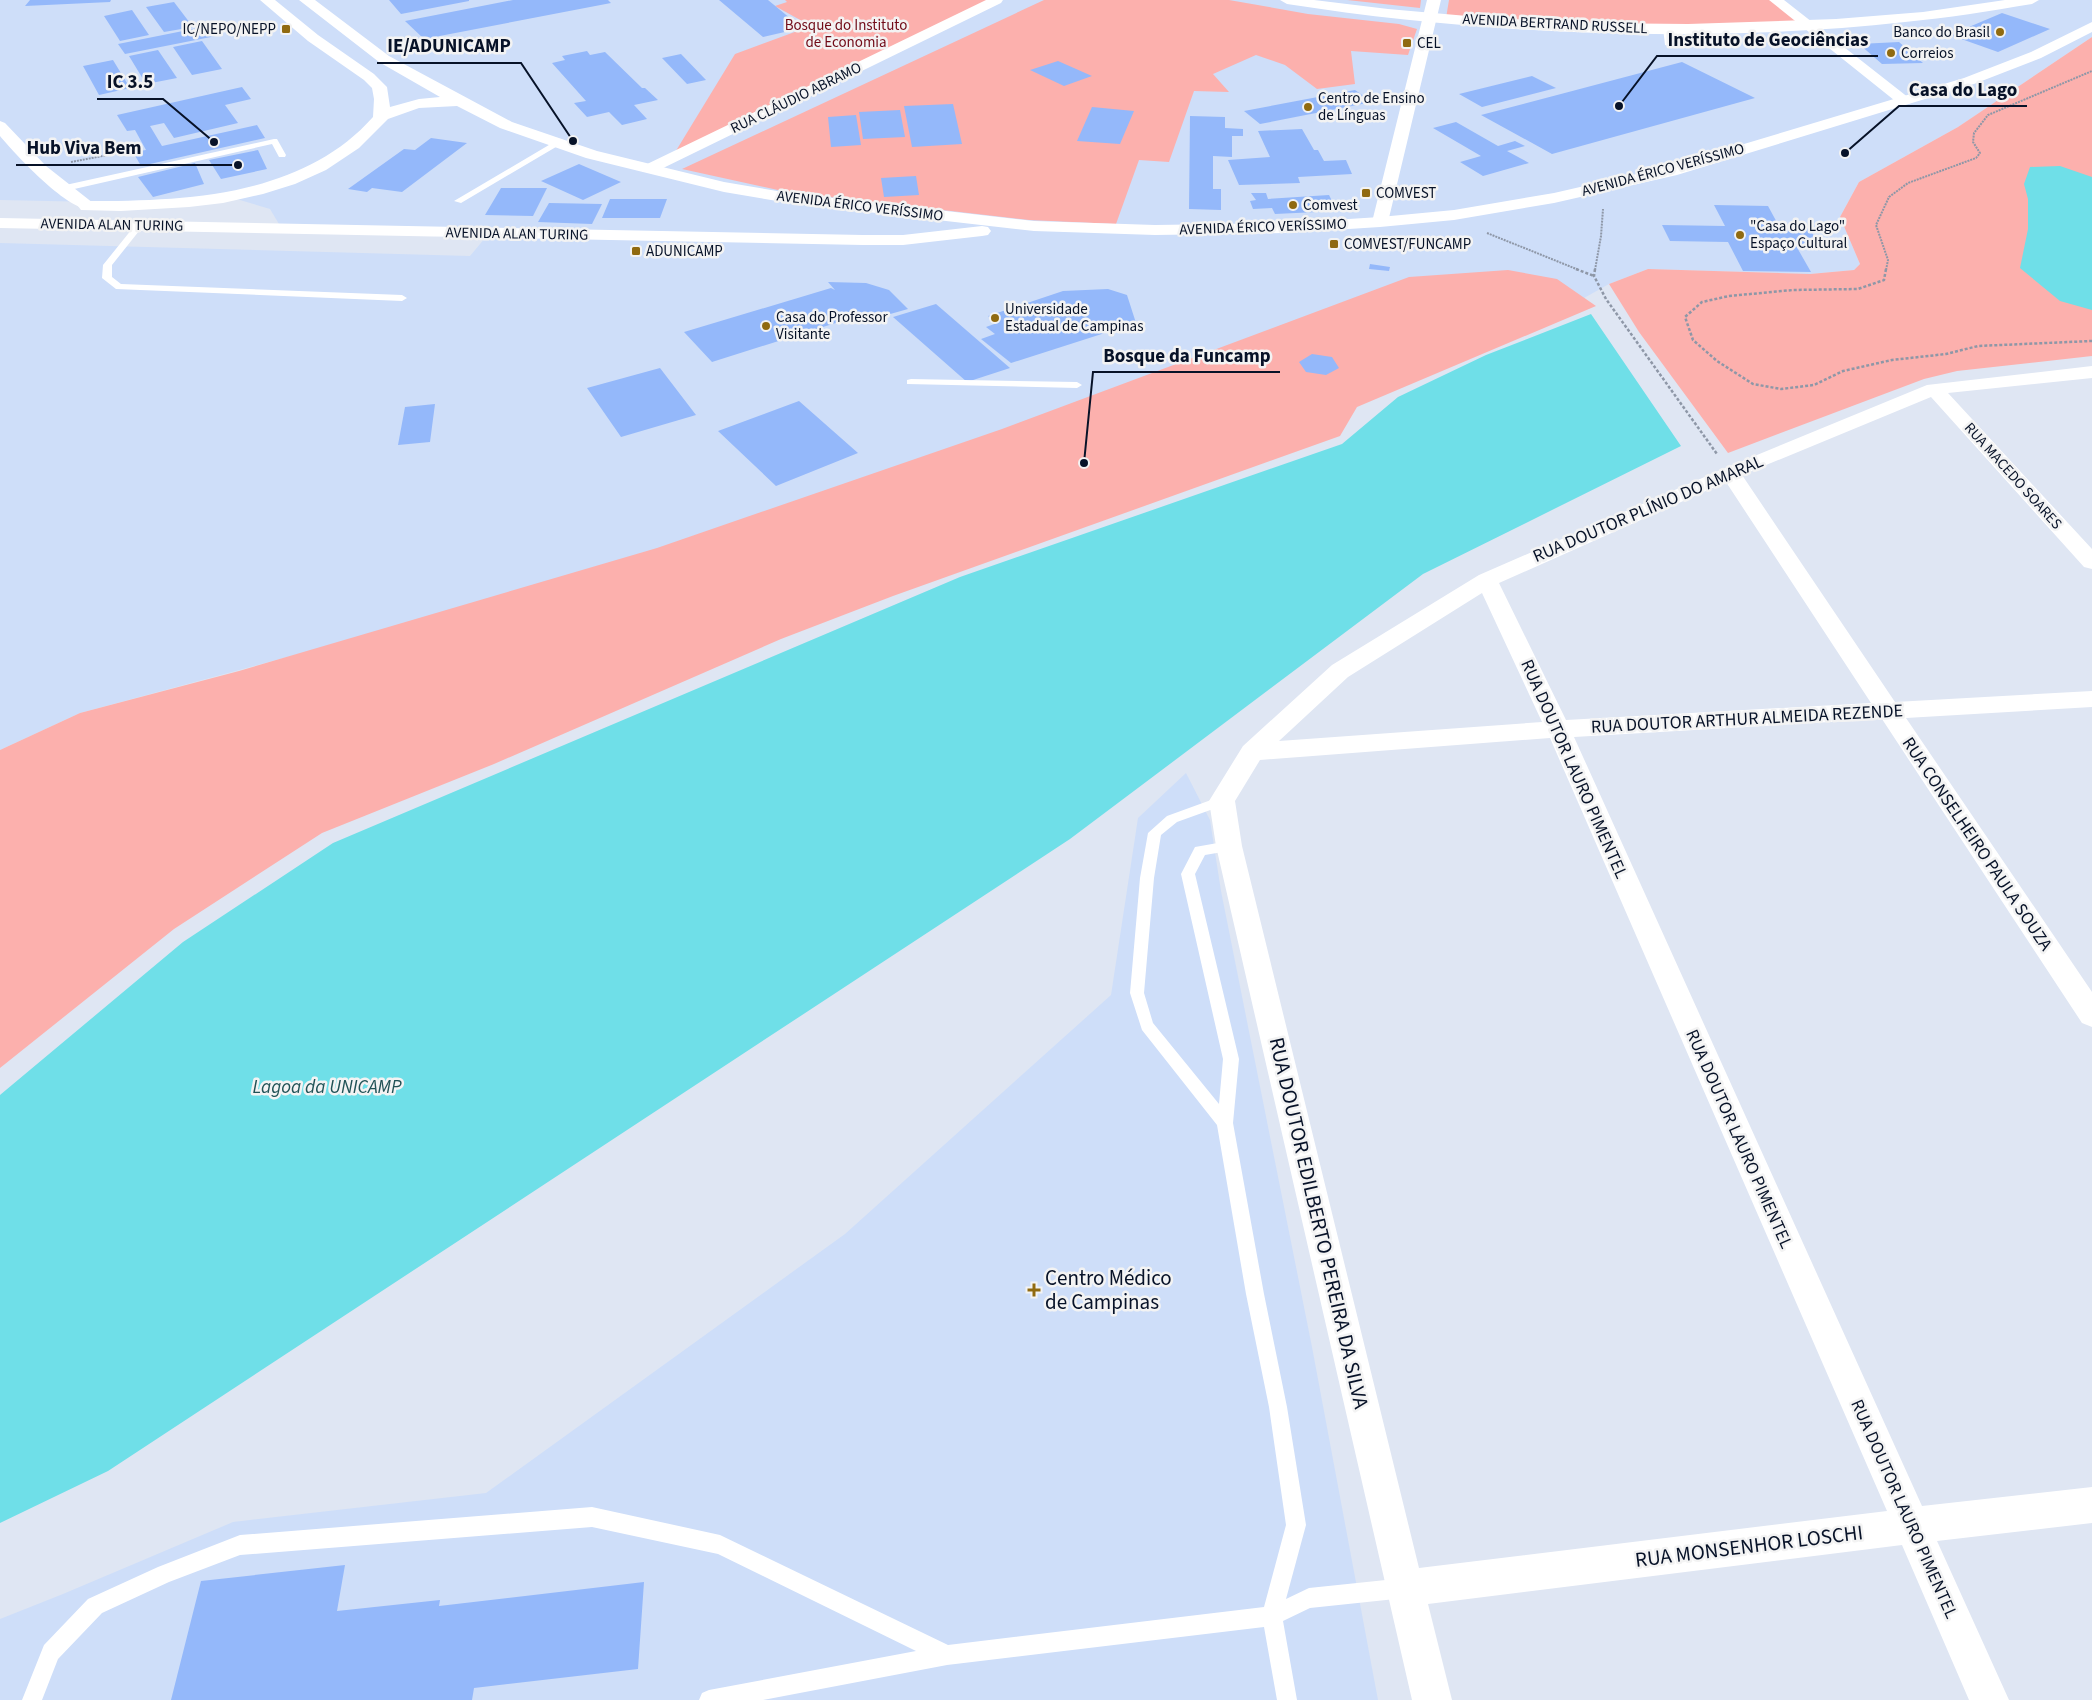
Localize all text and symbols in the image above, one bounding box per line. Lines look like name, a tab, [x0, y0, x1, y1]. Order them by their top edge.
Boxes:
street label: AVENIDA BERTRAND RUSSELL	[1462, 9, 1648, 39]
park label: Bosque do Instituto de Economia	[785, 15, 907, 53]
place label: IC/NEPO/NEPP	[183, 19, 276, 40]
callout: Instituto de Geociências	[1657, 22, 1878, 56]
place label: Banco do Brasil	[1893, 22, 1990, 43]
marker: IC/NEPO/NEPP	[280, 23, 292, 35]
marker: Banco do Brasil	[1994, 26, 2006, 38]
text: Instituto de Geociências	[1668, 27, 1868, 54]
callout: IE/ADUNICAMP	[377, 29, 521, 63]
text: IE/ADUNICAMP	[387, 33, 511, 60]
place label: CEL	[1417, 33, 1441, 54]
marker: CEL	[1401, 37, 1413, 49]
place label: Correios	[1901, 43, 1953, 64]
marker: Correios	[1885, 47, 1897, 59]
street label: RUA CLÁUDIO ABRAMO	[727, 57, 865, 139]
callout: IC 3.5	[97, 65, 163, 99]
text: IC 3.5	[107, 69, 153, 96]
callout: Casa do Lago	[1899, 72, 2027, 106]
text: Casa do Lago	[1909, 77, 2017, 104]
place label: Centro de Ensino de Línguas	[1318, 88, 1425, 126]
marker: Centro de Ensino de Línguas	[1302, 101, 1314, 113]
callout: Hub Viva Bem	[16, 131, 151, 165]
text: Hub Viva Bem	[26, 135, 142, 162]
street label: AVENIDA ÉRICO VERÍSSIMO	[1579, 138, 1747, 202]
place label: COMVEST	[1376, 183, 1436, 204]
street label: AVENIDA ÉRICO VERÍSSIMO	[776, 185, 945, 227]
marker: COMVEST	[1360, 187, 1372, 199]
place label: Comvest	[1303, 195, 1358, 216]
marker: Comvest	[1287, 199, 1299, 211]
street label: AVENIDA ALAN TURING	[40, 213, 184, 237]
street label: AVENIDA ÉRICO VERÍSSIMO	[1179, 214, 1347, 240]
place label: "Casa do Lago" Espaço Cultural	[1750, 216, 1848, 254]
street label: AVENIDA ALAN TURING	[445, 222, 589, 246]
marker: "Casa do Lago" Espaço Cultural	[1734, 229, 1746, 241]
place label: COMVEST/FUNCAMP	[1344, 234, 1471, 255]
marker: COMVEST/FUNCAMP	[1328, 238, 1340, 250]
place label: ADUNICAMP	[646, 241, 723, 262]
marker: ADUNICAMP	[630, 245, 642, 257]
place label: Universidade Estadual de Campinas	[1005, 299, 1143, 337]
place label: Casa do Professor Visitante	[776, 307, 888, 345]
marker: Universidade Estadual de Campinas	[989, 312, 1001, 324]
marker: Casa do Professor Visitante	[760, 320, 772, 332]
callout: Bosque da Funcamp	[1093, 338, 1280, 372]
text: Bosque da Funcamp	[1103, 343, 1271, 370]
street label: RUA MACEDO SOARES	[1959, 418, 2067, 534]
street label: RUA DOUTOR PLÍNIO DO AMARAL	[1529, 449, 1767, 569]
street label: RUA DOUTOR LAURO PIMENTEL	[1514, 656, 1634, 883]
street label: RUA DOUTOR ARTHUR ALMEIDA REZENDE	[1590, 698, 1904, 740]
street label: RUA CONSELHEIRO PAULA SOUZA	[1896, 732, 2058, 956]
street label: RUA DOUTOR LAURO PIMENTEL	[1679, 1026, 1799, 1253]
street label: RUA DOUTOR EDILBERTO PEREIRA DA SILVA	[1262, 1034, 1377, 1412]
water label: Lagoa da UNICAMP	[253, 1074, 402, 1101]
place label: Centro Médico de Campinas	[1045, 1263, 1172, 1317]
marker: Centro Médico de Campinas	[1027, 1283, 1041, 1297]
street label: RUA DOUTOR LAURO PIMENTEL	[1844, 1396, 1964, 1623]
street label: RUA MONSENHOR LOSCHI	[1633, 1517, 1865, 1575]

